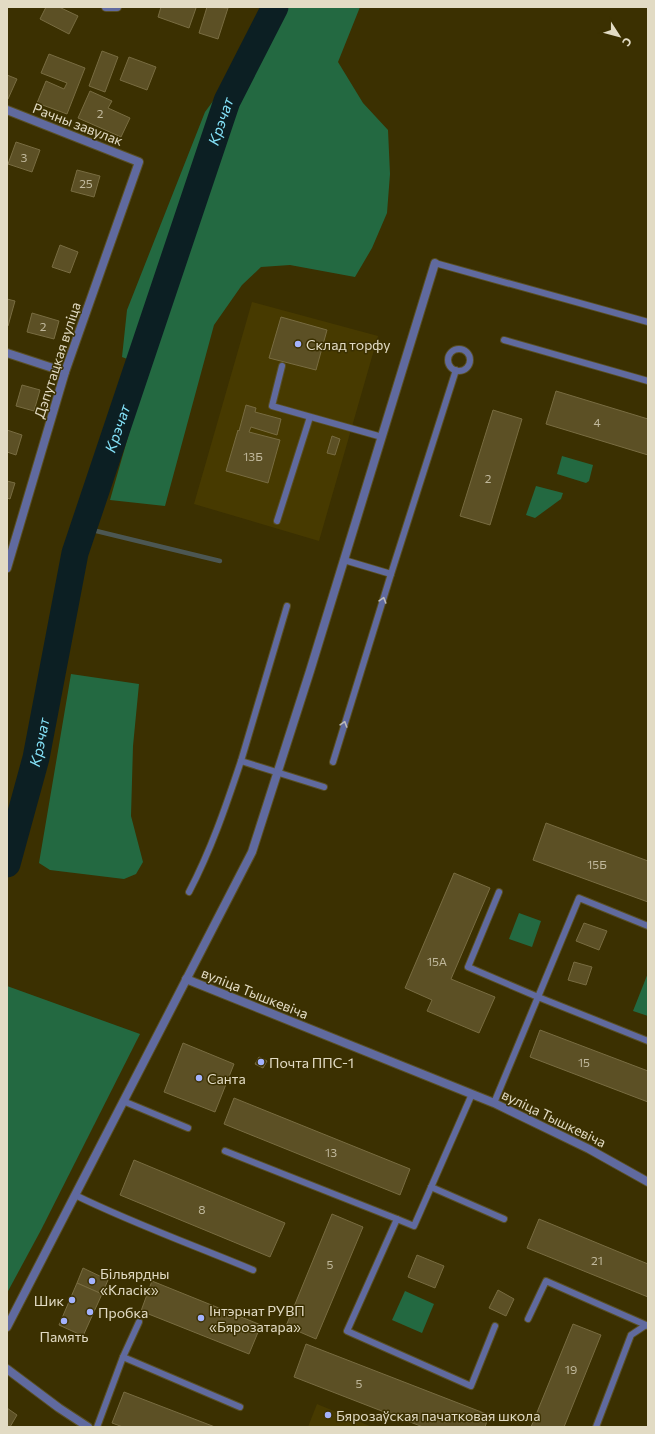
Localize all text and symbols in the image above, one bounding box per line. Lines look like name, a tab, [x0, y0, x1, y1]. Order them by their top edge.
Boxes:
north arrow	[599, 16, 639, 56]
text: С	[620, 35, 635, 49]
water label: Крэчат	[204, 94, 237, 148]
street label: Рачны завулак	[30, 99, 126, 149]
house number: 2	[97, 106, 104, 120]
house number: 3	[21, 150, 28, 164]
house number: 25	[79, 176, 93, 190]
street label: Дэпутацкая вуліца	[30, 300, 84, 420]
house number: 2	[40, 319, 47, 333]
place label: Склад торфу	[306, 336, 390, 353]
marker: Склад торфу	[293, 339, 303, 349]
water label: Крэчат	[101, 401, 134, 455]
house number: 4	[593, 415, 601, 429]
house number: 13Б	[243, 449, 263, 463]
house number: 2	[485, 471, 492, 485]
one-way arrow	[378, 597, 386, 604]
water label: Крэчат	[25, 715, 53, 769]
one-way arrow	[339, 721, 348, 728]
house number: 15Б	[587, 857, 607, 871]
house number: 15А	[427, 954, 447, 968]
street label: вуліца Тышкевіча	[199, 964, 311, 1022]
place label: Почта ППС-1	[269, 1054, 354, 1071]
house number: 15	[578, 1055, 590, 1069]
marker: Почта ППС-1	[256, 1057, 266, 1067]
place label: Санта	[207, 1070, 246, 1087]
marker: Санта	[194, 1073, 204, 1083]
street label: вуліца Тышкевіча	[499, 1085, 609, 1151]
house number: 13	[325, 1145, 337, 1159]
house number: 8	[198, 1202, 206, 1216]
house number: 21	[591, 1253, 603, 1267]
house number: 5	[327, 1257, 334, 1271]
place label: Більярдны «Класік»	[100, 1265, 170, 1298]
marker: Більярдны «Класік»	[87, 1276, 97, 1286]
place label: Шик	[34, 1292, 65, 1309]
marker: Шик	[67, 1295, 77, 1305]
place label: Інтэрнат РУВП «Бярозатара»	[209, 1302, 305, 1335]
place label: Пробка	[98, 1304, 148, 1321]
marker: Пробка	[85, 1307, 95, 1317]
marker: Інтэрнат РУВП «Бярозатара»	[196, 1313, 206, 1323]
marker: Память	[59, 1316, 69, 1326]
place label: Память	[40, 1328, 88, 1345]
house number: 19	[565, 1362, 577, 1376]
house number: 5	[356, 1376, 363, 1390]
place label: Бярозаўская пачатковая школа	[336, 1407, 540, 1424]
marker: Бярозаўская пачатковая школа	[323, 1410, 333, 1420]

